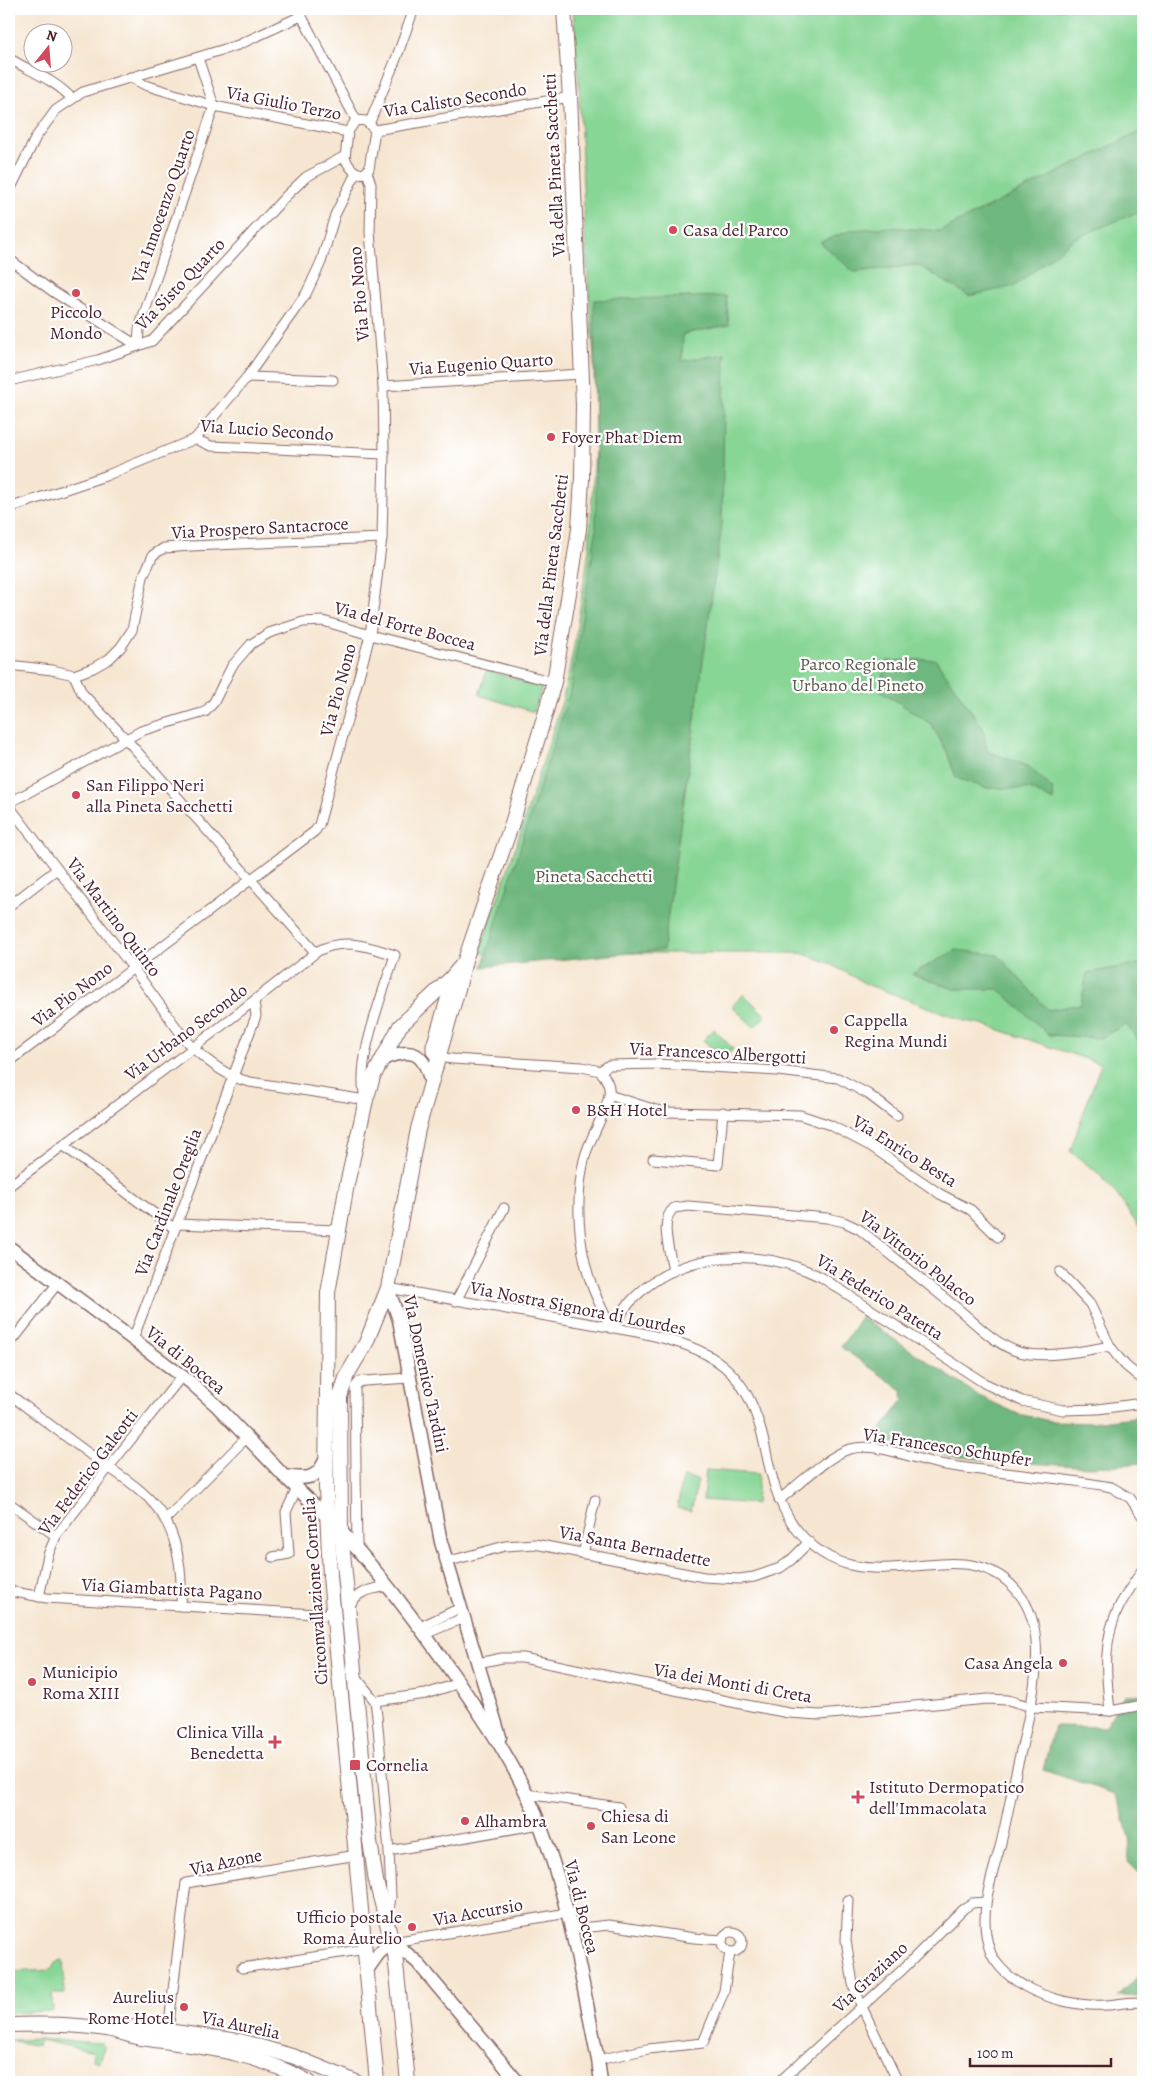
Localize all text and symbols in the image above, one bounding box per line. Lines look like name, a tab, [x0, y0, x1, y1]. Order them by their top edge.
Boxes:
north arrow	[22, 22, 72, 72]
text: N	[44, 25, 59, 47]
street label: Via della Pineta Sacchetti	[537, 73, 571, 258]
street label: Via Calisto Secondo	[381, 77, 528, 123]
street label: Via Giulio Terzo	[223, 80, 344, 126]
street label: Via Innocenzo Quarto	[125, 126, 201, 287]
place label: Casa del Parco	[683, 218, 789, 242]
marker: Casa del Parco	[667, 224, 679, 236]
street label: Via Sisto Quarto	[129, 233, 230, 336]
street label: Via Pio Nono	[343, 246, 375, 343]
marker: Piccolo Mondo	[70, 287, 82, 299]
place label: Piccolo Mondo	[50, 300, 102, 345]
street label: Via Eugenio Quarto	[407, 347, 554, 381]
street label: Via Lucio Secondo	[199, 413, 334, 447]
place label: Foyer Phat Diem	[561, 425, 683, 449]
marker: Foyer Phat Diem	[545, 431, 557, 443]
street label: Via della Pineta Sacchetti	[528, 472, 574, 659]
street label: Via Prospero Santacroce	[170, 511, 349, 545]
street label: Via del Forte Boccea	[331, 595, 479, 657]
street label: Via Pio Nono	[314, 641, 362, 740]
park label: Parco Regionale Urbano del Pineto	[792, 652, 924, 697]
place label: San Filippo Neri alla Pineta Sacchetti	[86, 773, 233, 818]
marker: San Filippo Neri alla Pineta Sacchetti	[70, 789, 82, 801]
street label: Via Martino Quinto	[61, 852, 167, 981]
park label: Pineta Sacchetti	[535, 864, 653, 888]
street label: Via Pio Nono	[26, 956, 117, 1033]
street label: Via Urbano Secondo	[119, 978, 252, 1087]
place label: Cappella Regina Mundi	[844, 1008, 947, 1053]
marker: Cappella Regina Mundi	[828, 1024, 840, 1036]
street label: Via Francesco Albergotti	[628, 1036, 807, 1070]
place label: B&H Hotel	[586, 1098, 668, 1122]
marker: B&H Hotel	[570, 1104, 582, 1116]
street label: Via Enrico Besta	[847, 1109, 962, 1193]
street label: Via Cardinale Oreglia	[128, 1124, 207, 1280]
street label: Via Vittorio Polacco	[854, 1204, 982, 1311]
street label: Via Federico Patetta	[811, 1248, 949, 1346]
street label: Via Nostra Signora di Lourdes	[467, 1275, 688, 1341]
street label: Via Domenico Tardini	[397, 1292, 454, 1455]
street label: Via di Boccea	[140, 1320, 231, 1400]
street label: Via Federico Galeotti	[32, 1404, 143, 1541]
street label: Via Francesco Schupfer	[860, 1422, 1033, 1472]
street label: Circonvallazione Cornelia	[296, 1496, 334, 1686]
street label: Via Santa Bernadette	[556, 1519, 713, 1572]
street label: Via Giambattista Pagano	[80, 1572, 263, 1606]
place label: Casa Angela	[964, 1651, 1054, 1675]
street label: Via dei Monti di Creta	[651, 1657, 815, 1709]
marker: Casa Angela	[1057, 1657, 1069, 1669]
place label: Municipio Roma XIII	[42, 1660, 120, 1705]
marker: Municipio Roma XIII	[26, 1676, 38, 1688]
place label: Clinica Villa Benedetta	[176, 1720, 265, 1765]
marker: Clinica Villa Benedetta	[268, 1735, 282, 1749]
place label: Cornelia	[366, 1753, 429, 1777]
marker: Cornelia	[348, 1758, 362, 1772]
place label: Istituto Dermopatico dell'Immacolata	[869, 1775, 1024, 1820]
marker: Istituto Dermopatico dell'Immacolata	[851, 1790, 865, 1804]
place label: Chiesa di San Leone	[601, 1804, 676, 1849]
place label: Alhambra	[474, 1809, 547, 1833]
marker: Alhambra	[459, 1815, 471, 1827]
marker: Chiesa di San Leone	[585, 1820, 597, 1832]
street label: Via Azone	[187, 1843, 264, 1882]
street label: Via di Boccea	[558, 1856, 605, 1957]
street label: Via Accursio	[430, 1892, 525, 1932]
place label: Ufficio postale Roma Aurelio	[296, 1905, 402, 1950]
marker: Ufficio postale Roma Aurelio	[406, 1921, 418, 1933]
street label: Via Graziano	[826, 1936, 913, 2019]
place label: Aurelius Rome Hotel	[87, 1985, 175, 2030]
marker: Aurelius Rome Hotel	[178, 2001, 190, 2013]
street label: Via Aurelia	[198, 2005, 283, 2045]
scale bar	[970, 2036, 1111, 2068]
text: 100 m	[977, 2043, 1014, 2063]

